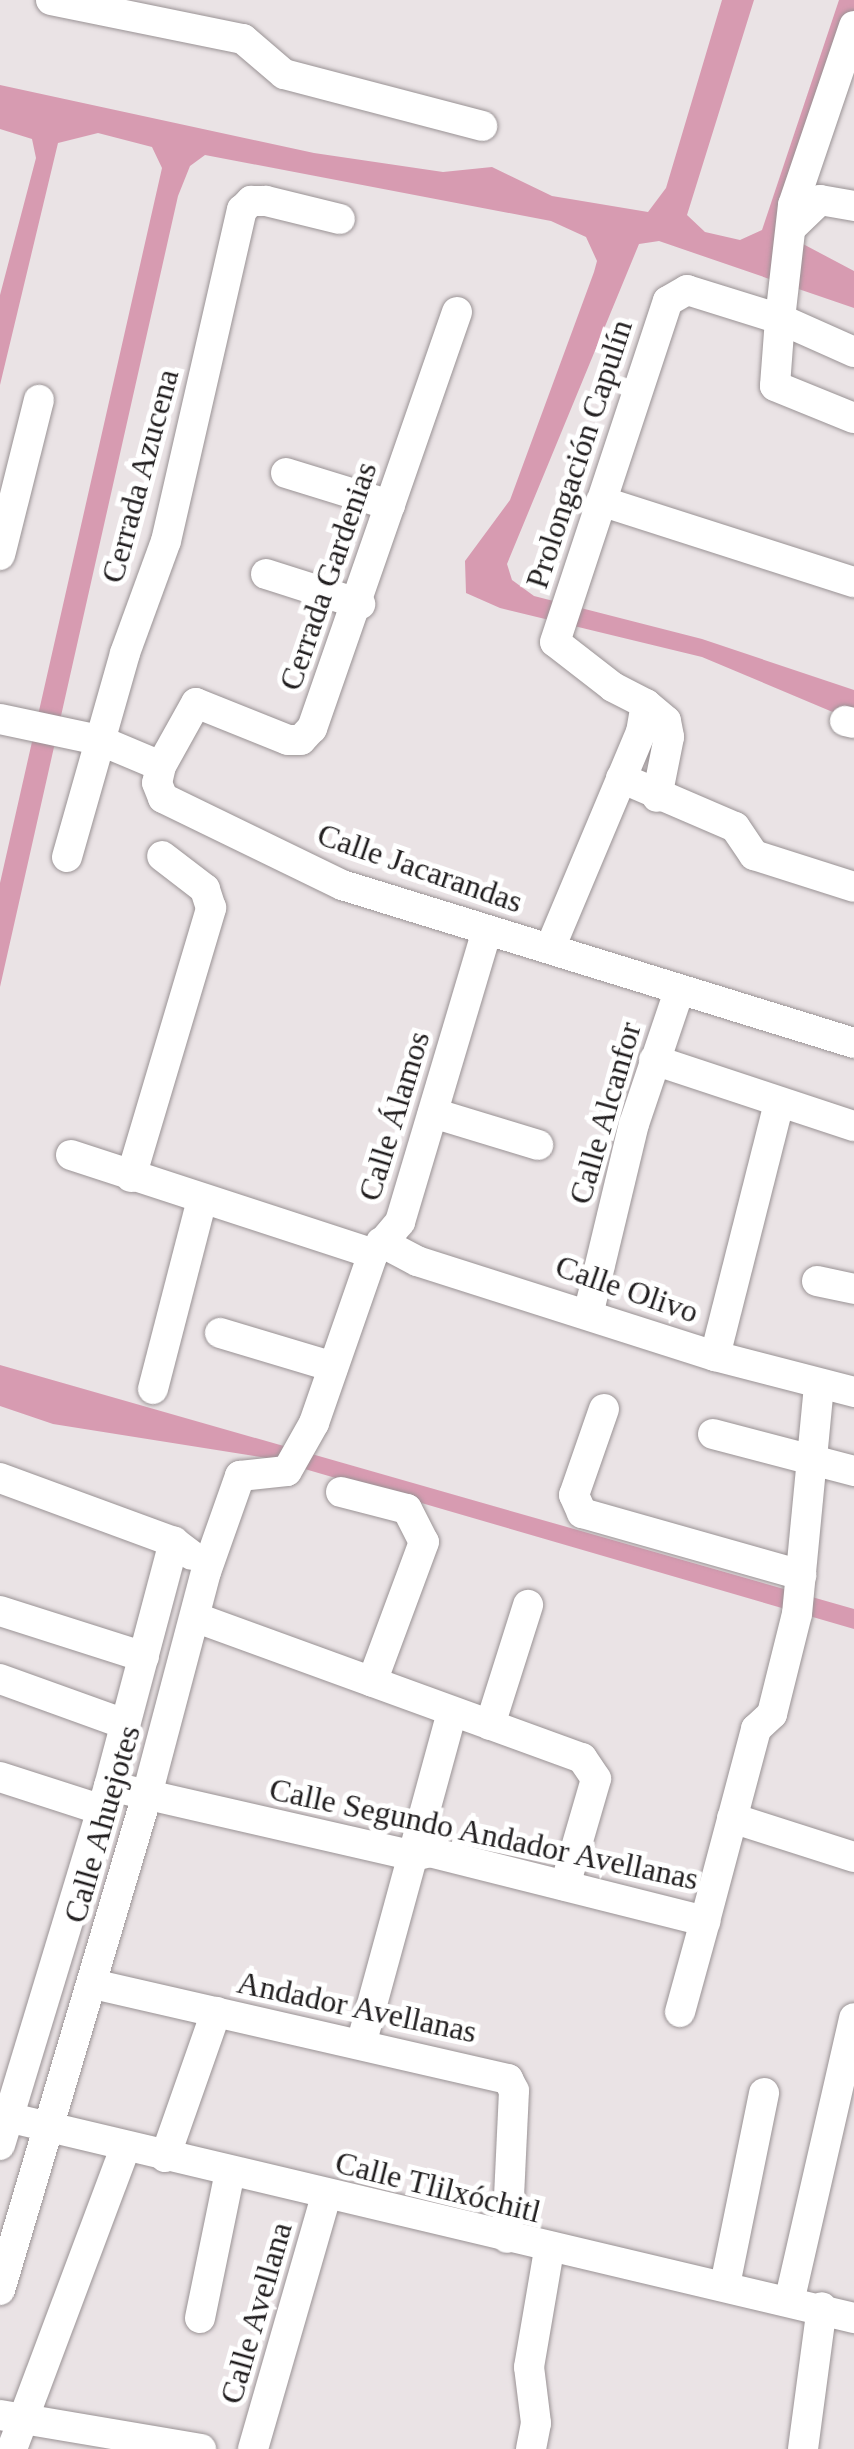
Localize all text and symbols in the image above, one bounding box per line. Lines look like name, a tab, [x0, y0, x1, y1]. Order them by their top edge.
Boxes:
street label: Prolongación Capulín	[517, 315, 641, 593]
street label: Cerrada Azucena	[93, 364, 187, 588]
street label: Cerrada Gardenias	[271, 457, 385, 695]
street label: Calle Jacarandas	[313, 815, 527, 921]
street label: Calle Alcanfor	[560, 1017, 650, 1209]
street label: Calle Álamos	[350, 1027, 438, 1205]
street label: Calle Olivo	[551, 1247, 703, 1331]
street label: Calle Ahuejotes	[55, 1720, 149, 1928]
street label: Calle Segundo Andador Avellanas	[264, 1769, 704, 1899]
street label: Andador Avellanas	[233, 1963, 481, 2051]
street label: Calle Tlilxóchitl	[331, 2143, 545, 2231]
street label: Calle Avellana	[212, 2217, 300, 2409]

